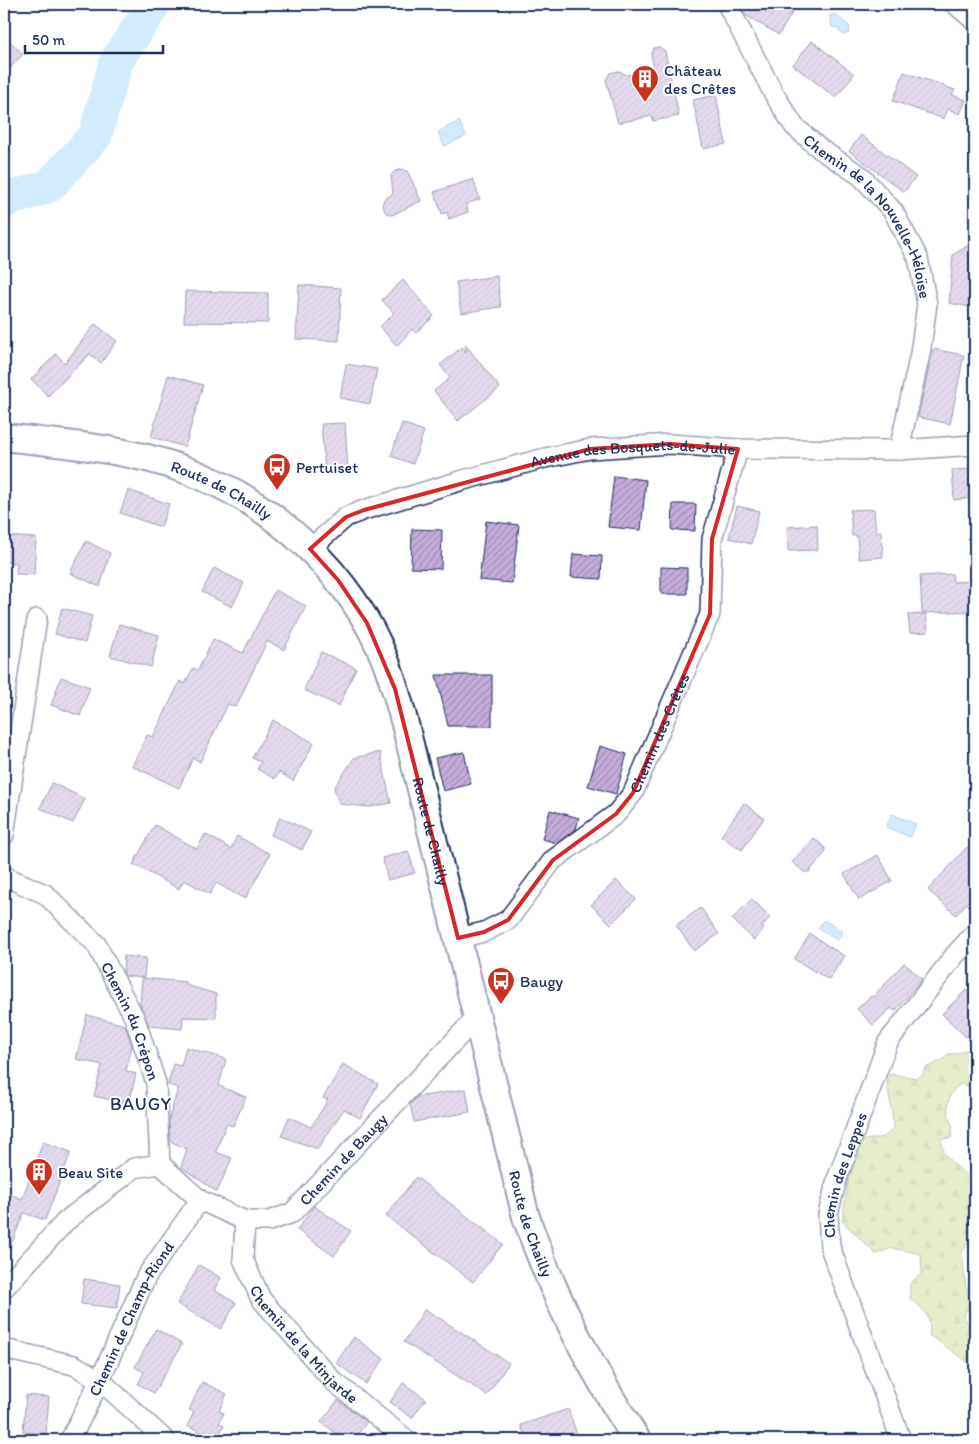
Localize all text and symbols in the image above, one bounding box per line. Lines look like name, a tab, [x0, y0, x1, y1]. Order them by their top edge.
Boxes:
scale bar	[25, 22, 162, 54]
text: 50 m	[32, 31, 65, 49]
place label: Château des Crêtes	[664, 61, 736, 98]
building icon: Château des Crêtes	[630, 64, 660, 103]
street label: Chemin de la Nouvelle-Héloïse	[800, 130, 935, 300]
street label: Avenue des Bosquets-de-Julie	[528, 434, 736, 471]
bus stop icon: Pertuiset	[262, 452, 292, 491]
street label: Route de Chailly	[169, 456, 276, 524]
place label: Pertuiset	[296, 458, 358, 477]
street label: Chemin des Crêtes	[625, 670, 693, 796]
street label: Route de Chailly	[409, 775, 454, 888]
street label: Chemin du Crépon	[97, 958, 164, 1083]
bus stop icon: Baugy	[486, 966, 516, 1005]
place label: Baugy	[520, 972, 564, 991]
district label: BAUGY	[110, 1093, 172, 1115]
street label: Chemin de Baugy	[295, 1109, 391, 1209]
street label: Chemin des Leppes	[818, 1109, 871, 1239]
building icon: Beau Site	[24, 1157, 54, 1196]
place label: Beau Site	[58, 1163, 123, 1182]
street label: Route de Chailly	[505, 1168, 557, 1280]
street label: Chemin de Champ-Riond	[84, 1237, 178, 1399]
street label: Chemin de la Minjarde	[246, 1282, 362, 1407]

